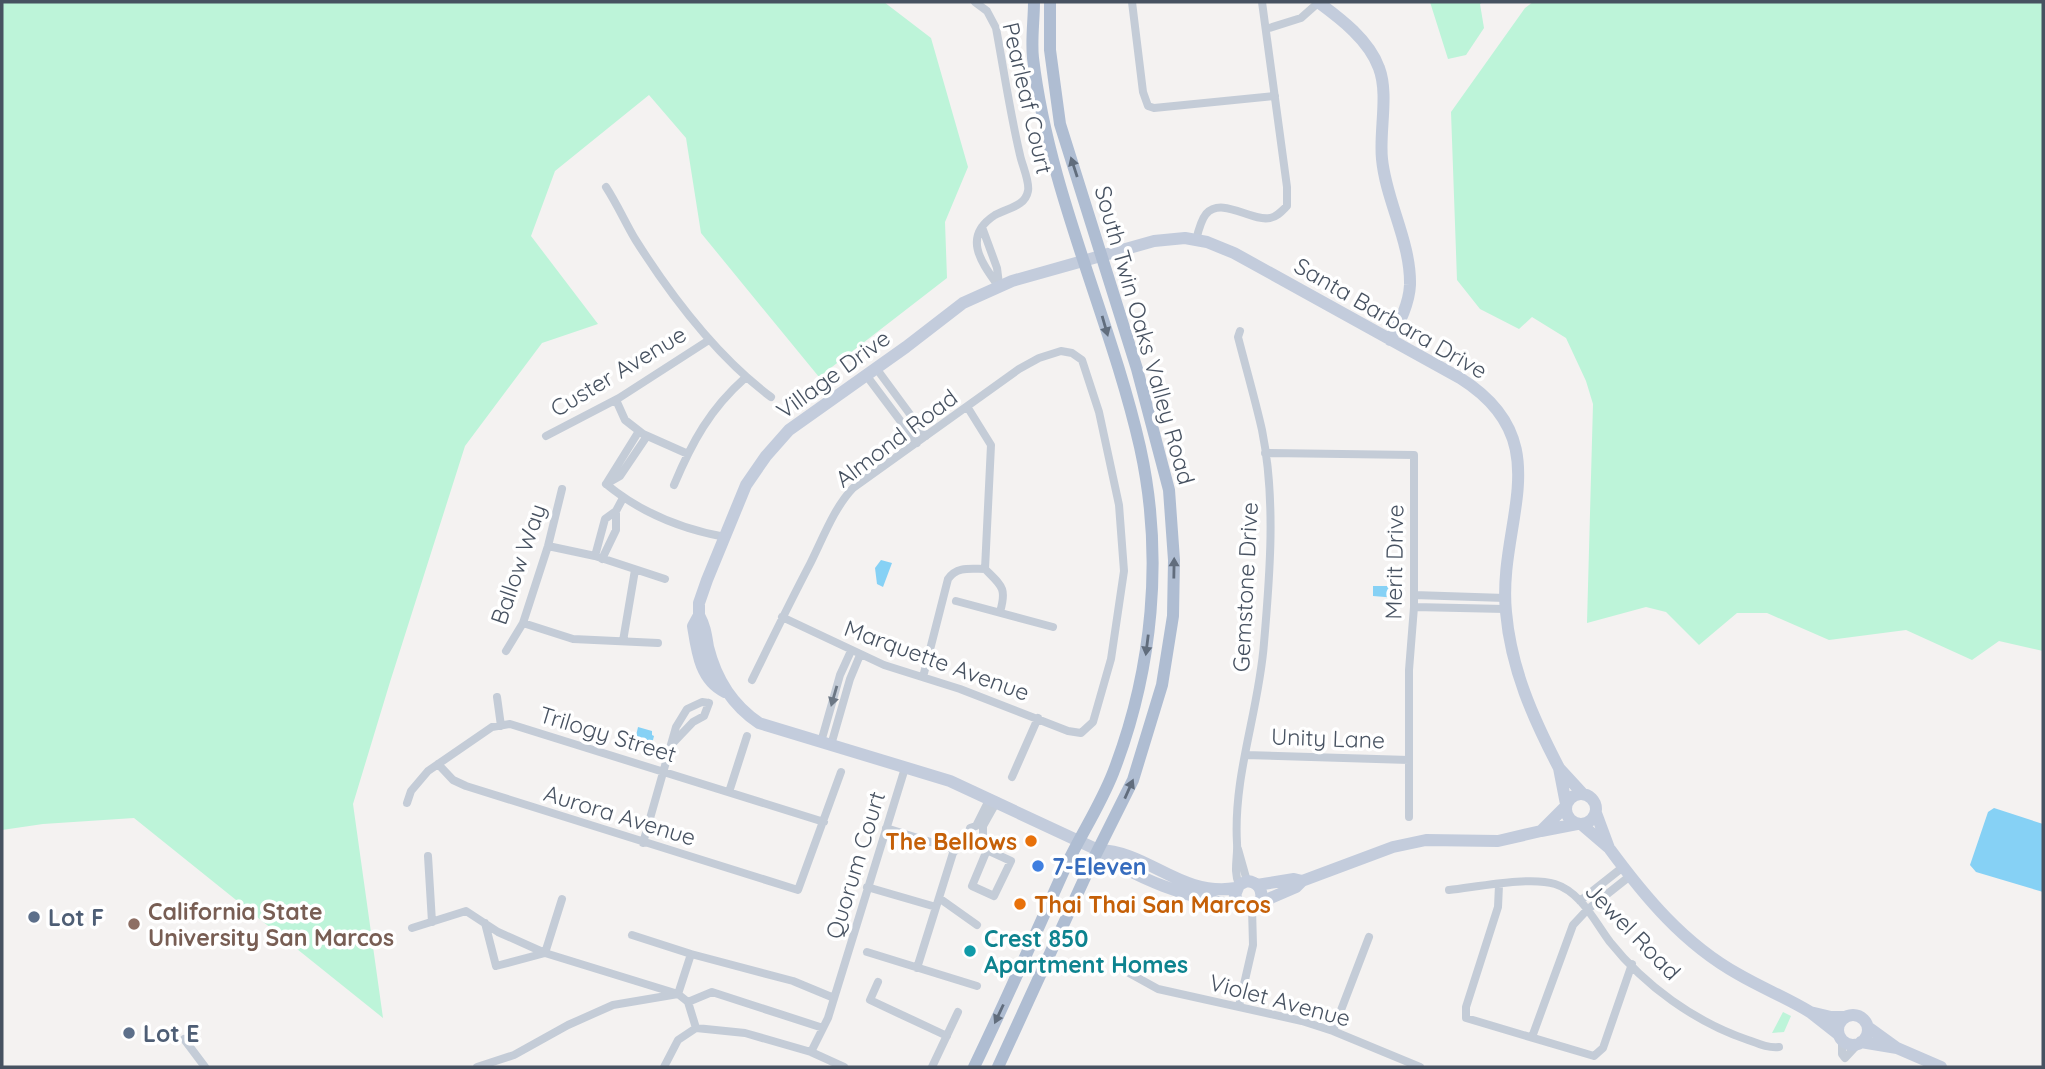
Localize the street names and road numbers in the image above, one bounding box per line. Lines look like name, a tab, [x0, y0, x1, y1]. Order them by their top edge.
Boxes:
street label: Pearleaf Court	[996, 19, 1060, 177]
street label: South Twin Oaks Valley Road	[1088, 182, 1202, 488]
street label: Santa Barbara Drive	[1289, 251, 1493, 385]
street label: Custer Avenue	[545, 319, 691, 423]
street label: Village Drive	[771, 323, 895, 425]
street label: Almond Road	[829, 383, 963, 493]
street label: Ballow Way	[484, 500, 552, 628]
street label: Gemstone Drive	[1226, 501, 1264, 673]
street label: Merit Drive	[1378, 504, 1410, 620]
street label: Marquette Avenue	[841, 613, 1033, 707]
street label: Trilogy Street	[536, 699, 680, 769]
street label: Unity Lane	[1270, 722, 1386, 754]
street label: Aurora Avenue	[540, 778, 700, 852]
street label: Quorum Court	[819, 788, 891, 942]
street label: Jewel Road	[1579, 876, 1687, 986]
street label: Violet Avenue	[1206, 967, 1354, 1033]

